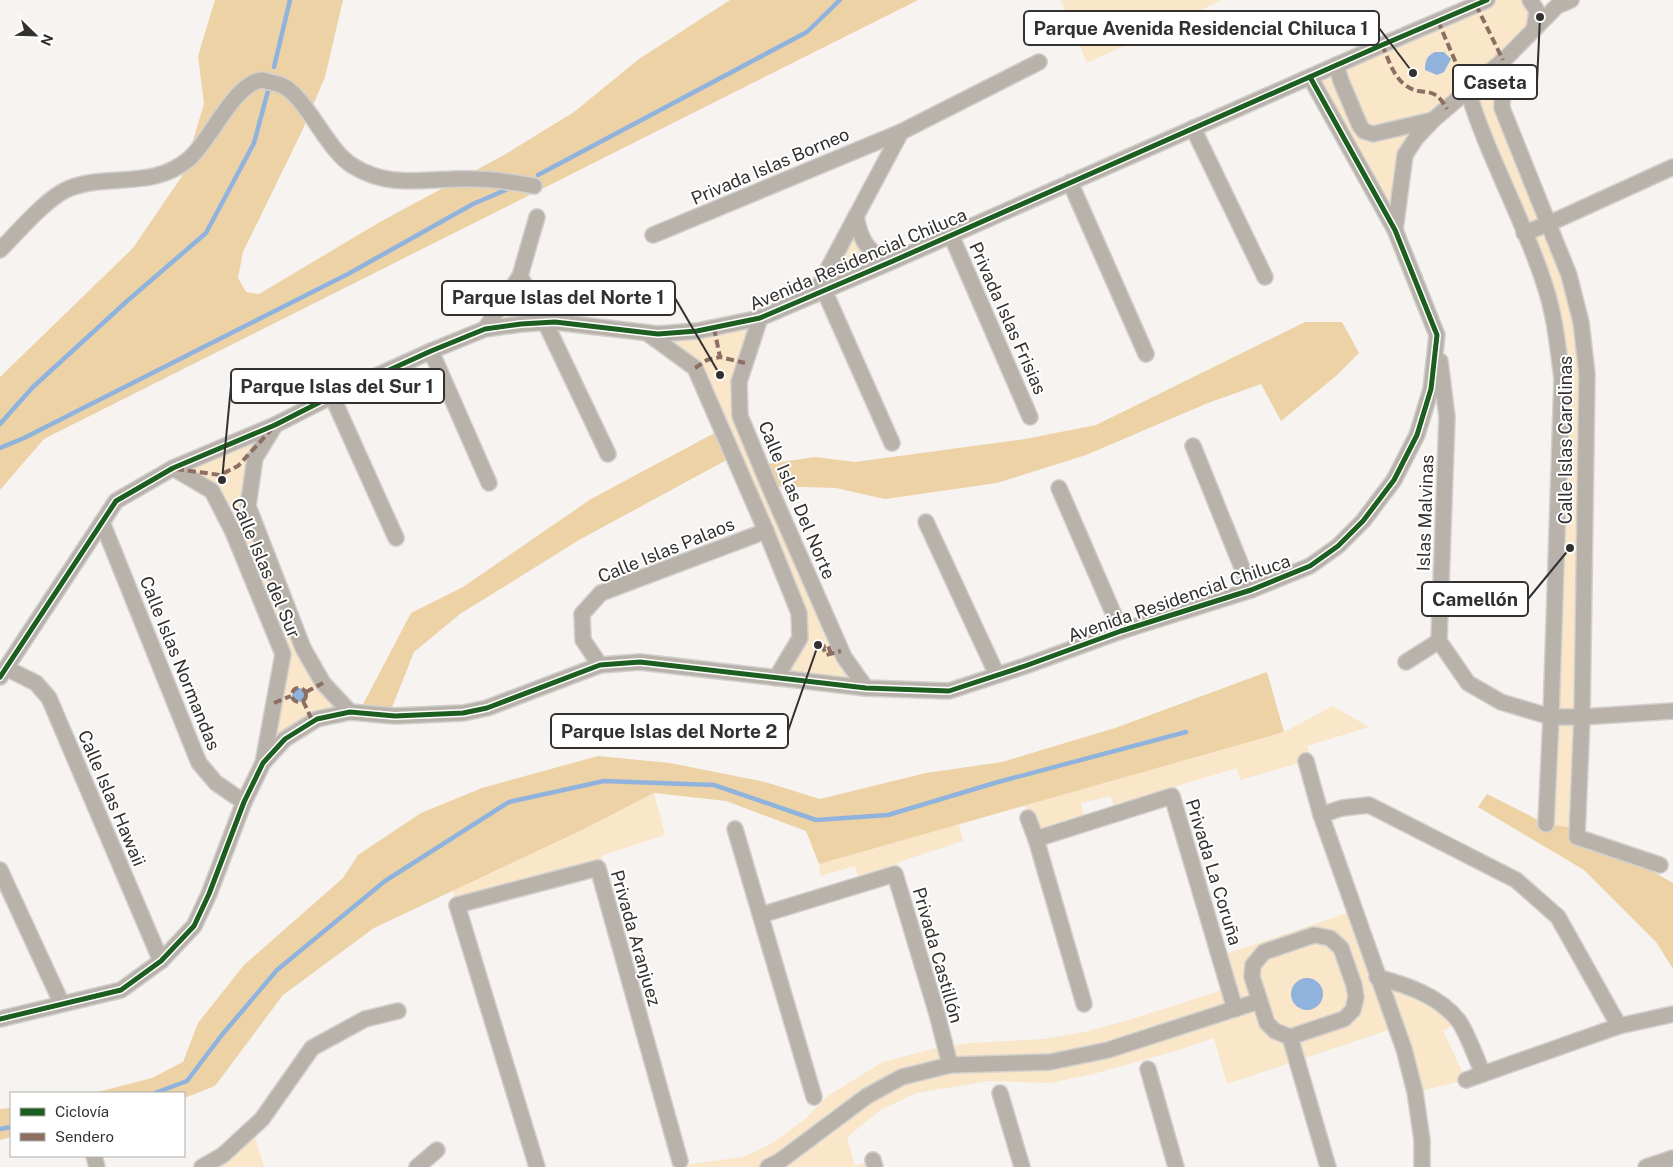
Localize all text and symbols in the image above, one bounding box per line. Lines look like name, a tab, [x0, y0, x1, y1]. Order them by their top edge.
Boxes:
north arrow	[10, 10, 60, 60]
callout: Parque Avenida Residencial Chiluca 1	[1024, 11, 1379, 45]
text: Parque Avenida Residencial Chiluca 1	[1033, 17, 1369, 39]
text: N	[37, 32, 56, 48]
callout: Caseta	[1453, 65, 1537, 99]
text: Caseta	[1463, 71, 1527, 93]
street label: Privada Islas Borneo	[688, 123, 852, 209]
street label: Avenida Residencial Chiluca	[746, 204, 970, 314]
street label: Privada Islas Frisias	[965, 239, 1051, 397]
callout: Parque Islas del Norte 1	[442, 281, 675, 315]
text: Parque Islas del Norte 1	[452, 286, 664, 308]
street label: Calle Islas Carolinas	[1555, 356, 1576, 524]
callout: Parque Islas del Sur 1	[231, 369, 444, 403]
text: Parque Islas del Sur 1	[240, 375, 434, 397]
street label: Calle Islas Del Norte	[754, 418, 840, 582]
street label: Islas Malvinas	[1412, 454, 1438, 572]
street label: Calle Islas del Sur	[227, 495, 305, 641]
street label: Calle Islas Palaos	[595, 513, 737, 587]
street label: Avenida Residencial Chiluca	[1065, 550, 1293, 646]
street label: Calle Islas Normandas	[135, 573, 225, 753]
callout: Camellón	[1422, 582, 1528, 616]
text: Camellón	[1432, 588, 1518, 610]
callout: Parque Islas del Norte 2	[551, 714, 788, 748]
text: Parque Islas del Norte 2	[561, 720, 777, 742]
street label: Calle Islas Hawaii	[74, 727, 150, 869]
street label: Privada La Coruña	[1182, 796, 1246, 948]
street label: Privada Aranjuez	[607, 868, 665, 1008]
street label: Privada Castillón	[909, 885, 967, 1025]
legend	[10, 1092, 185, 1157]
text: Ciclovía	[55, 1103, 109, 1120]
text: Sendero	[55, 1128, 114, 1145]

